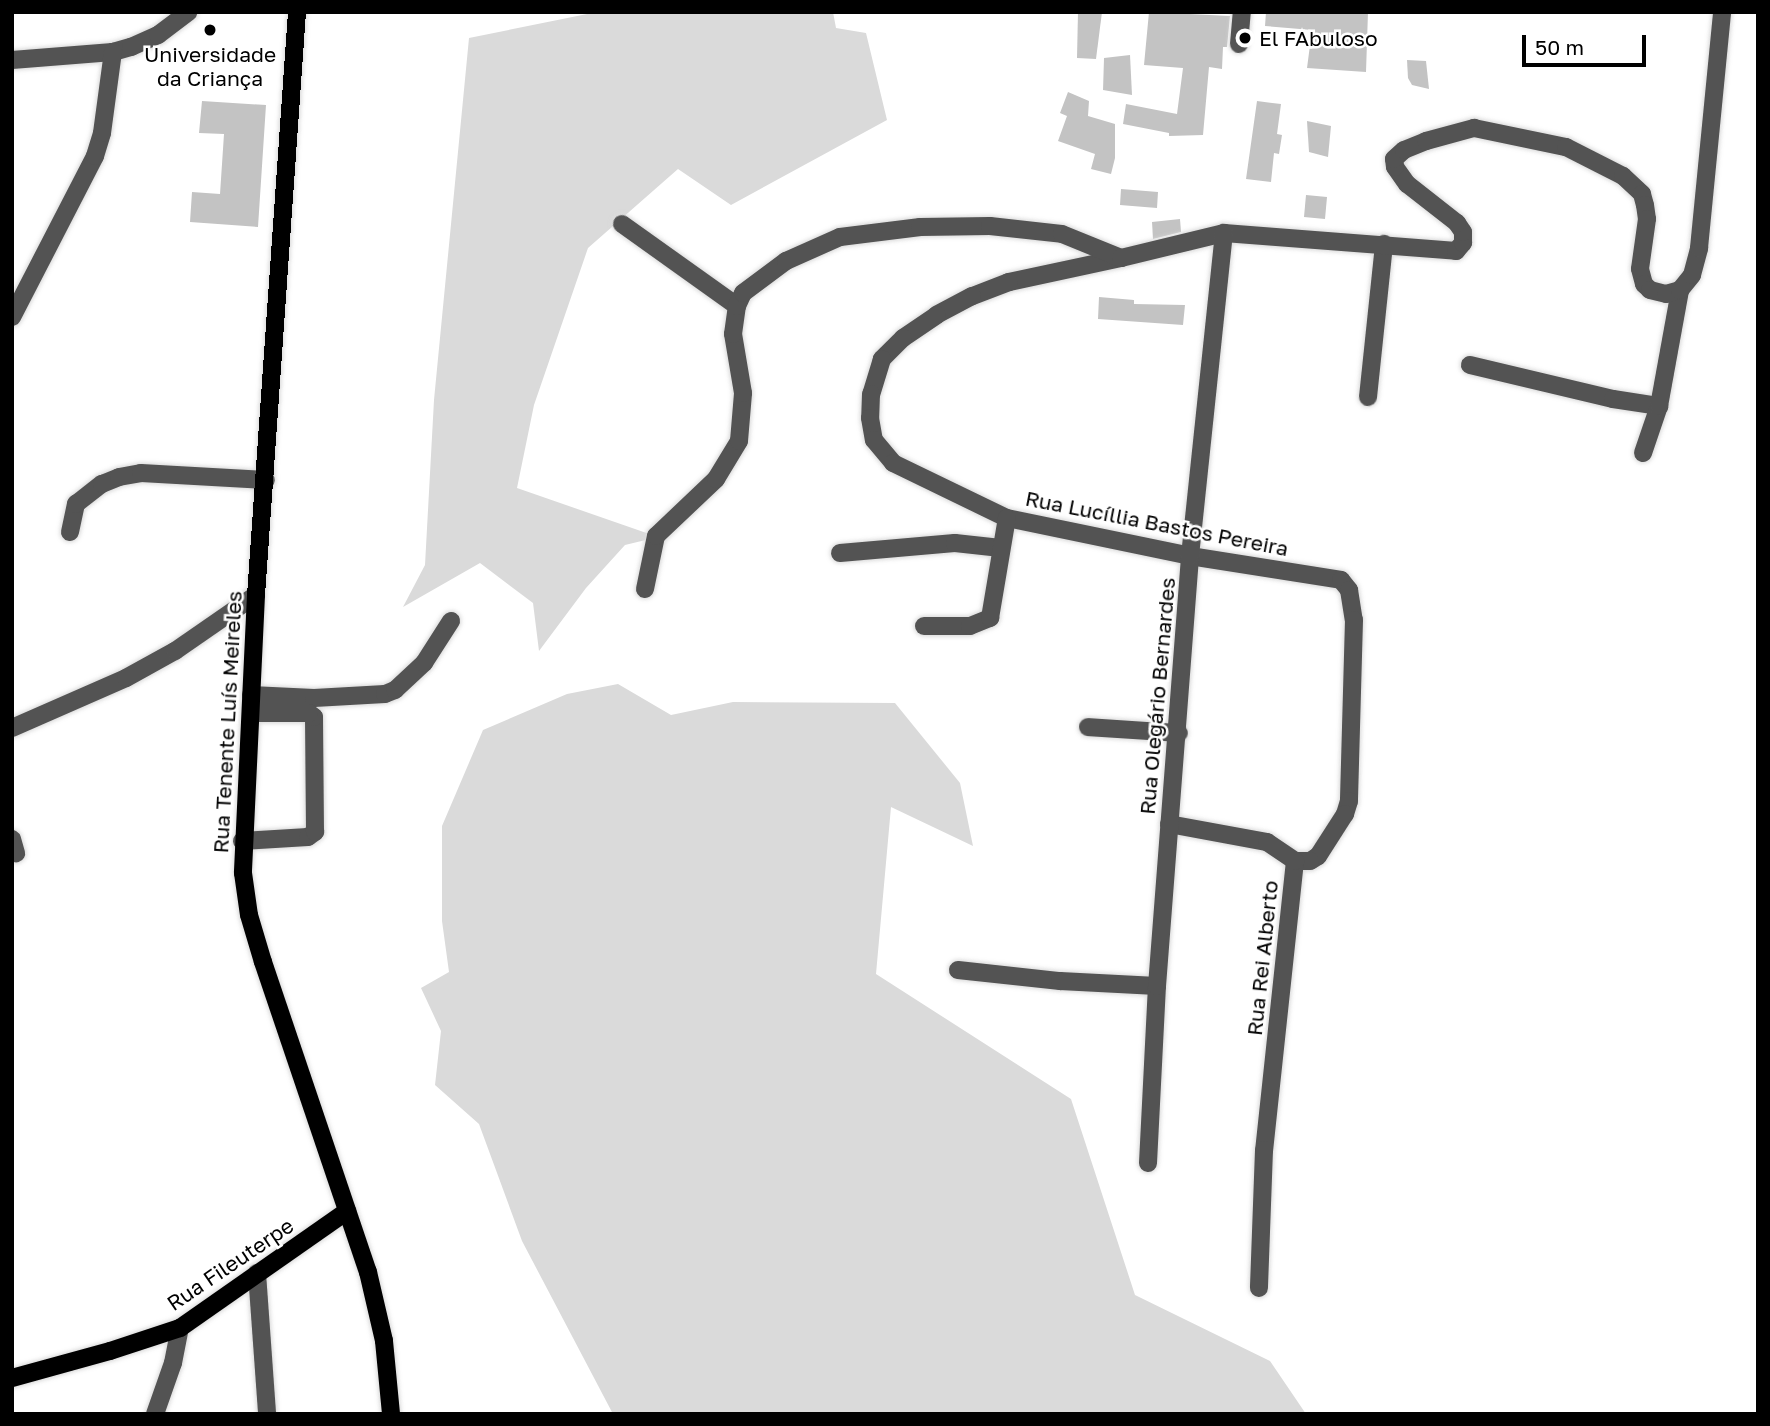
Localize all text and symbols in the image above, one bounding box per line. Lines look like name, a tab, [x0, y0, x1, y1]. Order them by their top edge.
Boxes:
scale bar	[1525, 21, 1649, 65]
marker: Universidade da Criança	[202, 22, 218, 38]
place label: El FAbuloso	[1259, 25, 1378, 51]
marker: El FAbuloso	[1237, 30, 1253, 46]
text: 50 m	[1535, 34, 1584, 60]
place label: Universidade da Criança	[144, 41, 276, 91]
street label: Rua Lucíllia Bastos Pereira	[1023, 485, 1291, 561]
street label: Rua Olegário Bernardes	[1134, 576, 1180, 816]
street label: Rua Tenente Luís Meireles	[208, 590, 246, 854]
street label: Rua Rei Alberto	[1241, 879, 1283, 1037]
street label: Rua Fileuterpe	[162, 1212, 298, 1316]

